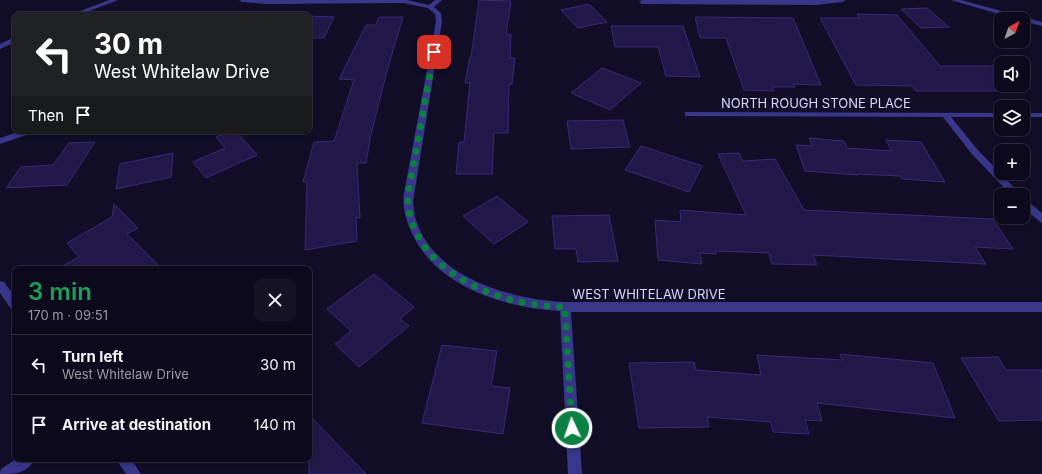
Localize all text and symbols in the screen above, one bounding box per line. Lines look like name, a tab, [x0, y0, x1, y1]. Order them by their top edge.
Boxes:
north arrow	[994, 12, 1030, 48]
map controls	[994, 12, 1030, 224]
text: 30 m	[94, 27, 163, 61]
icon: left	[28, 28, 80, 80]
pin	[417, 35, 451, 69]
icon: arrive	[423, 41, 445, 63]
button: sound	[994, 56, 1030, 92]
text: West Whitelaw Drive	[94, 61, 270, 82]
street label: NORTH ROUGH STONE PLACE	[721, 95, 911, 111]
button: layers	[994, 100, 1030, 136]
icon: arrive	[72, 104, 94, 126]
text: Then	[28, 106, 64, 125]
button: +	[994, 144, 1030, 180]
button: −	[994, 188, 1030, 224]
text: 3 min	[28, 277, 92, 306]
button: close	[254, 279, 296, 321]
street label: WEST WHITELAW DRIVE	[572, 286, 726, 302]
text: 170 m · 09:51	[28, 307, 108, 323]
text: Turn left	[62, 347, 123, 366]
icon: left	[28, 354, 50, 376]
text: 30 m	[260, 355, 296, 374]
text: West Whitelaw Drive	[62, 366, 189, 382]
position arrow	[551, 407, 593, 449]
icon: arrive	[28, 414, 50, 436]
text: Arrive at destination	[62, 415, 211, 434]
text: 140 m	[253, 415, 296, 434]

